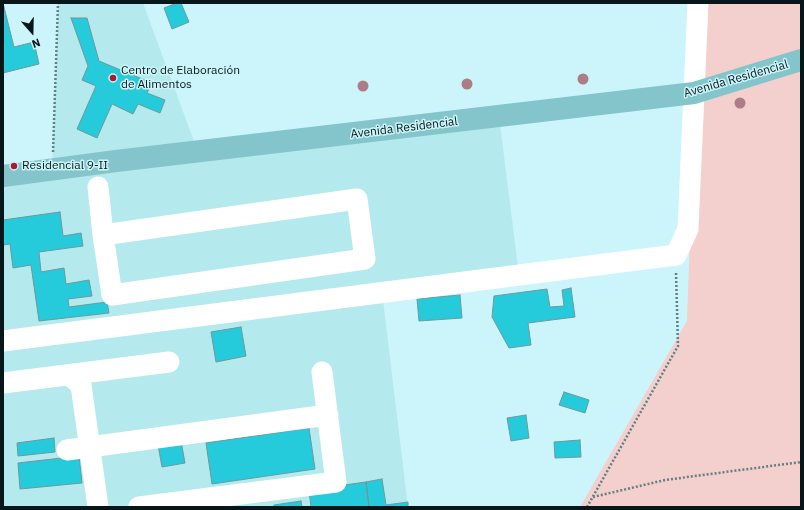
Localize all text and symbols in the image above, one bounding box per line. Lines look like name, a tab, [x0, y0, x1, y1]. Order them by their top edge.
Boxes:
north arrow	[12, 12, 52, 52]
text: N	[30, 35, 42, 51]
street label: Avenida Residencial	[682, 57, 790, 101]
place label: Centro de Elaboración de Alimentos	[121, 64, 240, 92]
marker: Centro de Elaboración de Alimentos	[108, 73, 118, 83]
street label: Avenida Residencial	[350, 114, 458, 142]
place label: Residencial 9-II	[22, 159, 108, 173]
marker: Residencial 9-II	[9, 161, 19, 171]

